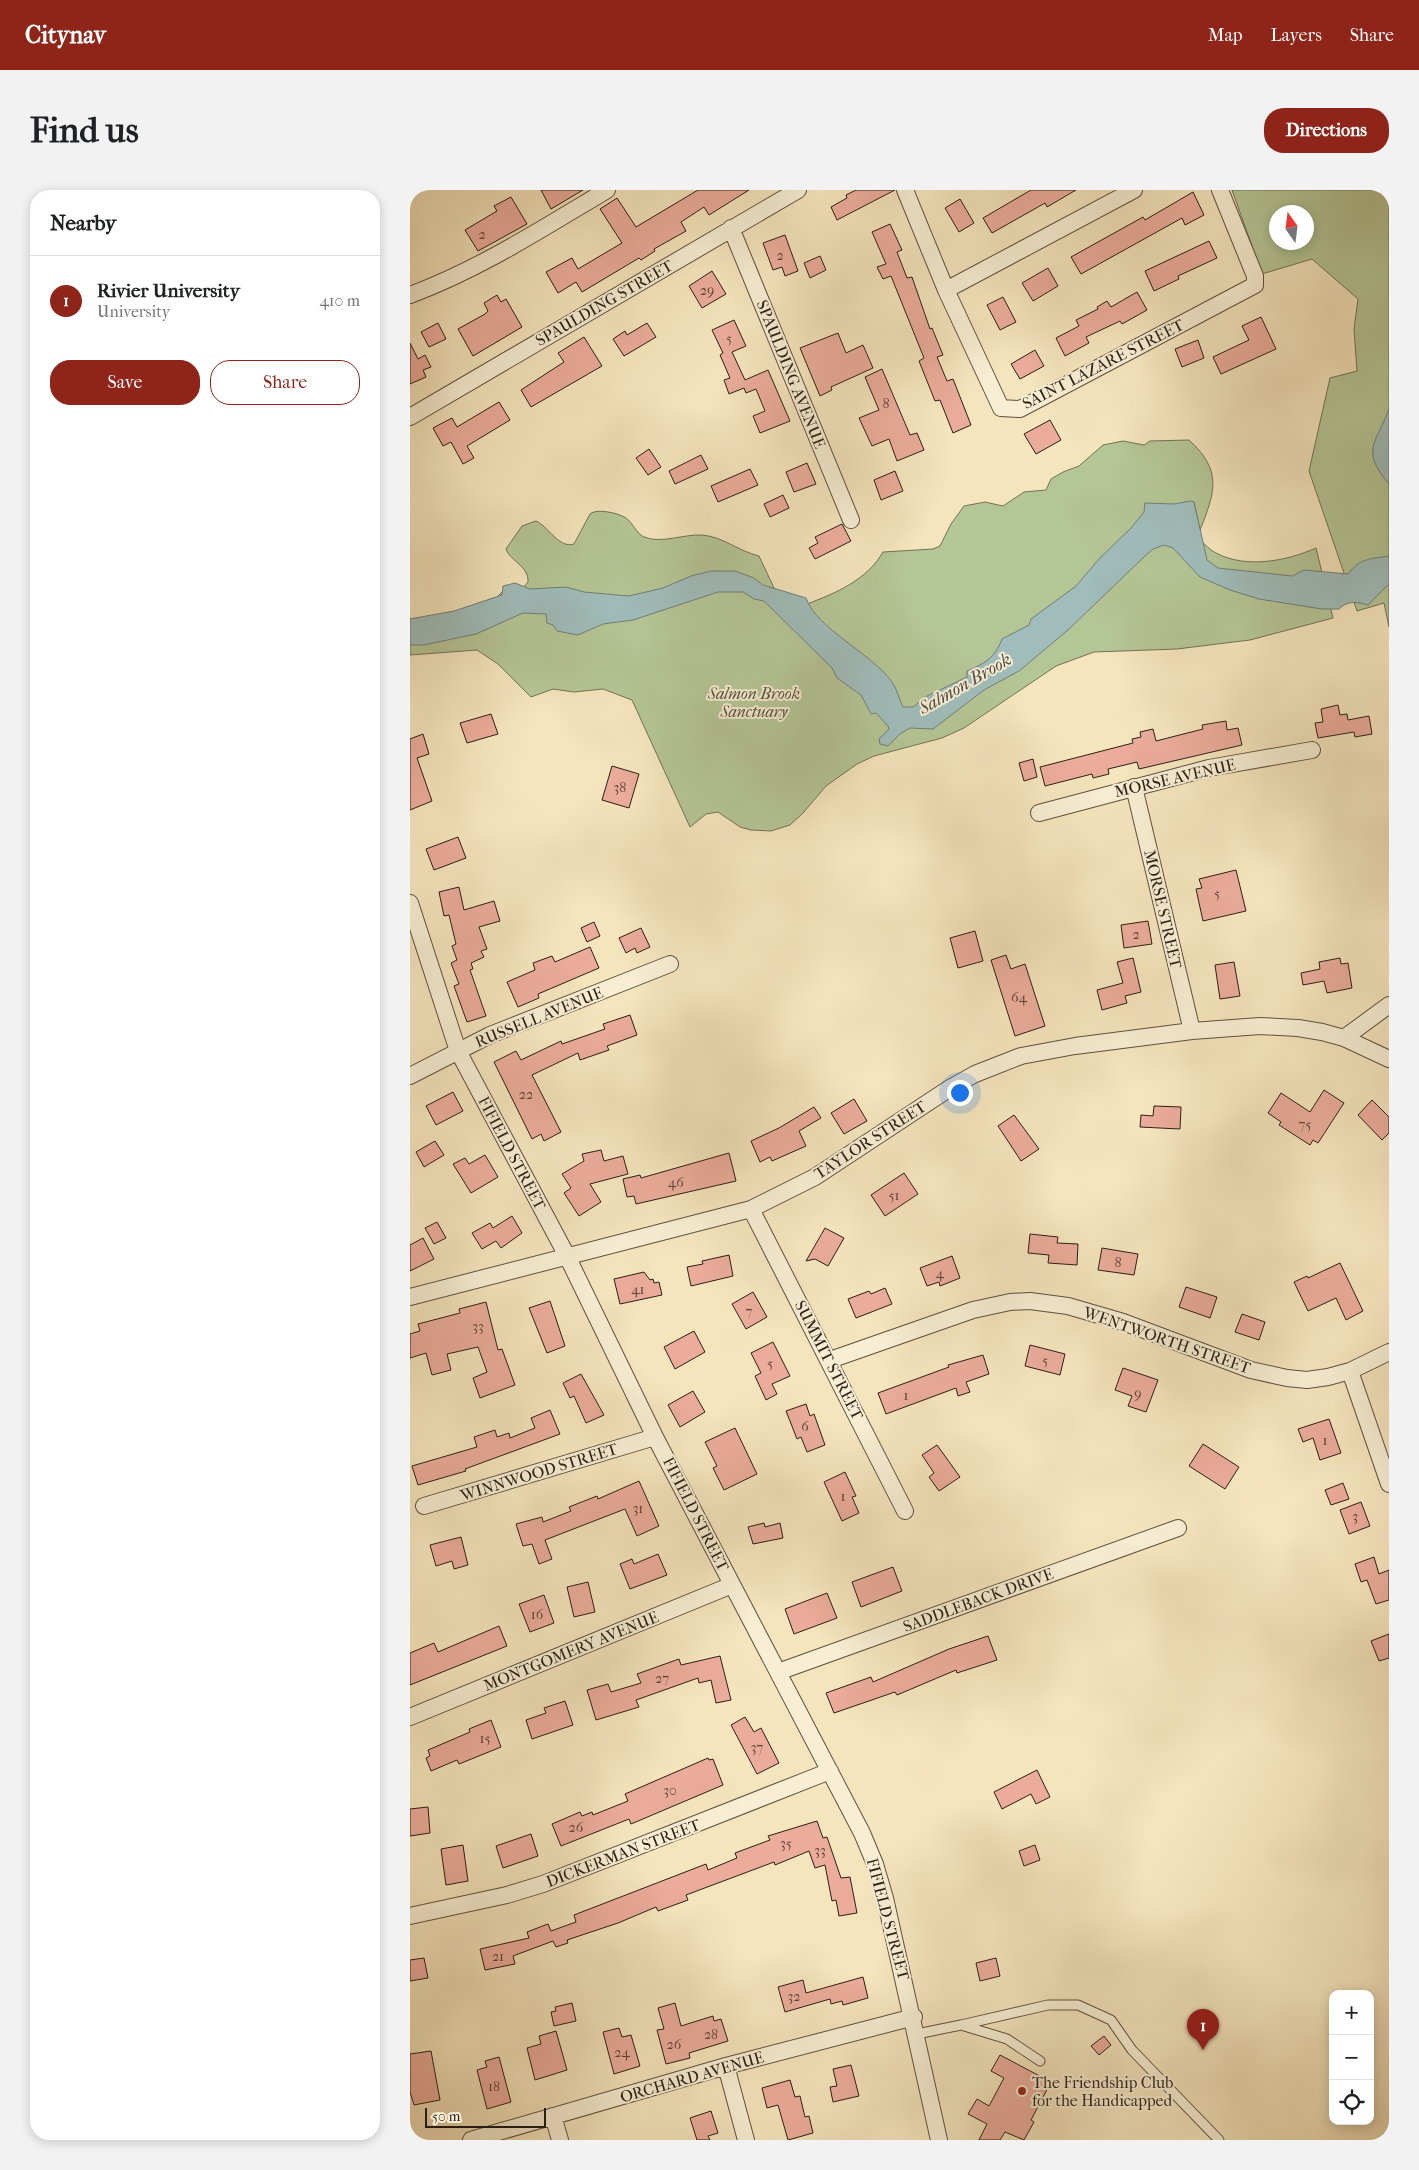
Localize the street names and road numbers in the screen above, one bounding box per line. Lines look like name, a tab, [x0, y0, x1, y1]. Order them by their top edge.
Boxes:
street label: SPAULDING STREET	[532, 256, 676, 350]
street label: SPAULDING AVENUE	[753, 297, 830, 451]
street label: SAINT LAZARE STREET	[1019, 315, 1187, 413]
street label: MORSE AVENUE	[1112, 755, 1238, 801]
street label: MORSE STREET	[1140, 848, 1186, 970]
street label: RUSSELL AVENUE	[472, 983, 606, 1051]
street label: FIFIELD STREET	[474, 1093, 550, 1213]
street label: TAYLOR STREET	[811, 1097, 930, 1183]
street label: SUMMIT STREET	[791, 1297, 867, 1423]
street label: WENTWORTH STREET	[1080, 1302, 1253, 1378]
street label: WINNWOOD STREET	[457, 1439, 620, 1505]
street label: FIFIELD STREET	[659, 1454, 733, 1574]
street label: SADDLEBACK DRIVE	[900, 1564, 1056, 1636]
street label: MONTGOMERY AVENUE	[481, 1607, 661, 1695]
street label: DICKERMAN STREET	[543, 1815, 703, 1891]
street label: FIFIELD STREET	[863, 1856, 913, 1982]
street label: ORCHARD AVENUE	[618, 2047, 766, 2107]

